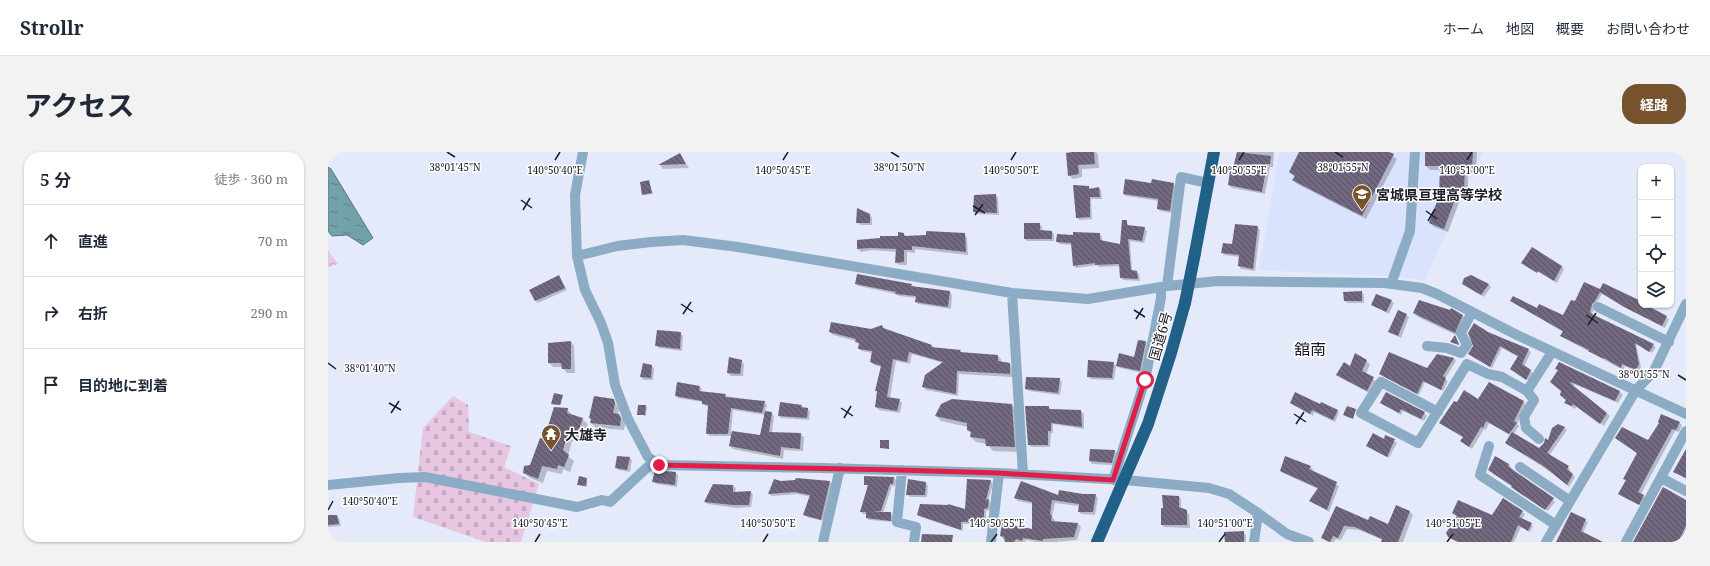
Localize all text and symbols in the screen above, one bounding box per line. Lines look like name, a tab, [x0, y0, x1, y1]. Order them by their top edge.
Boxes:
text: Strollr	[20, 15, 84, 41]
text: ホーム	[1442, 19, 1484, 38]
text: 地図	[1506, 19, 1534, 38]
text: 概要	[1556, 19, 1584, 38]
text: お問い合わせ	[1606, 19, 1690, 38]
button: 経路	[1622, 84, 1686, 124]
text: アクセス	[24, 86, 135, 124]
text: 38°01'45"N	[429, 160, 481, 174]
text: 38°01'50"N	[873, 160, 925, 174]
text: 38°01'55"N	[1317, 160, 1369, 174]
text: 140°50'40"E	[527, 163, 583, 177]
text: 140°50'45"E	[755, 163, 811, 177]
text: 140°50'50"E	[983, 163, 1039, 177]
text: 140°50'55"E	[1211, 163, 1267, 177]
text: 140°51'00"E	[1439, 163, 1495, 177]
map controls	[1638, 164, 1674, 308]
button: +	[1638, 164, 1674, 200]
text: 5 分	[40, 168, 71, 191]
text: 徒歩 · 360 m	[215, 170, 288, 188]
school or university icon: 宮城県亘理高等学校	[1351, 183, 1373, 211]
place label: 宮城県亘理高等学校	[1376, 185, 1502, 204]
button: −	[1638, 200, 1674, 236]
icon: ahead	[40, 230, 62, 252]
text: 直進	[78, 231, 108, 251]
text: 70 m	[258, 232, 288, 250]
button: locate	[1638, 236, 1674, 272]
button: layers	[1638, 272, 1674, 308]
icon: right	[40, 302, 62, 324]
text: 右折	[78, 303, 108, 323]
text: 290 m	[251, 304, 288, 322]
street label: 国道6号	[1144, 309, 1176, 363]
district label: 舘南	[1294, 338, 1326, 360]
text: 38°01'40"N	[344, 361, 396, 375]
text: 38°01'55"N	[1618, 367, 1670, 381]
route start	[1136, 371, 1154, 389]
icon: arrive	[40, 374, 62, 396]
text: 目的地に到着	[78, 375, 168, 395]
temple icon: 大雄寺	[540, 423, 562, 451]
place label: 大雄寺	[565, 425, 607, 444]
route end	[650, 456, 668, 474]
text: 140°50'40"E	[342, 494, 398, 508]
text: 140°50'45"E	[512, 516, 568, 530]
text: 140°50'50"E	[740, 516, 796, 530]
text: 140°50'55"E	[969, 516, 1025, 530]
text: 140°51'00"E	[1197, 516, 1253, 530]
text: 140°51'05"E	[1425, 516, 1481, 530]

